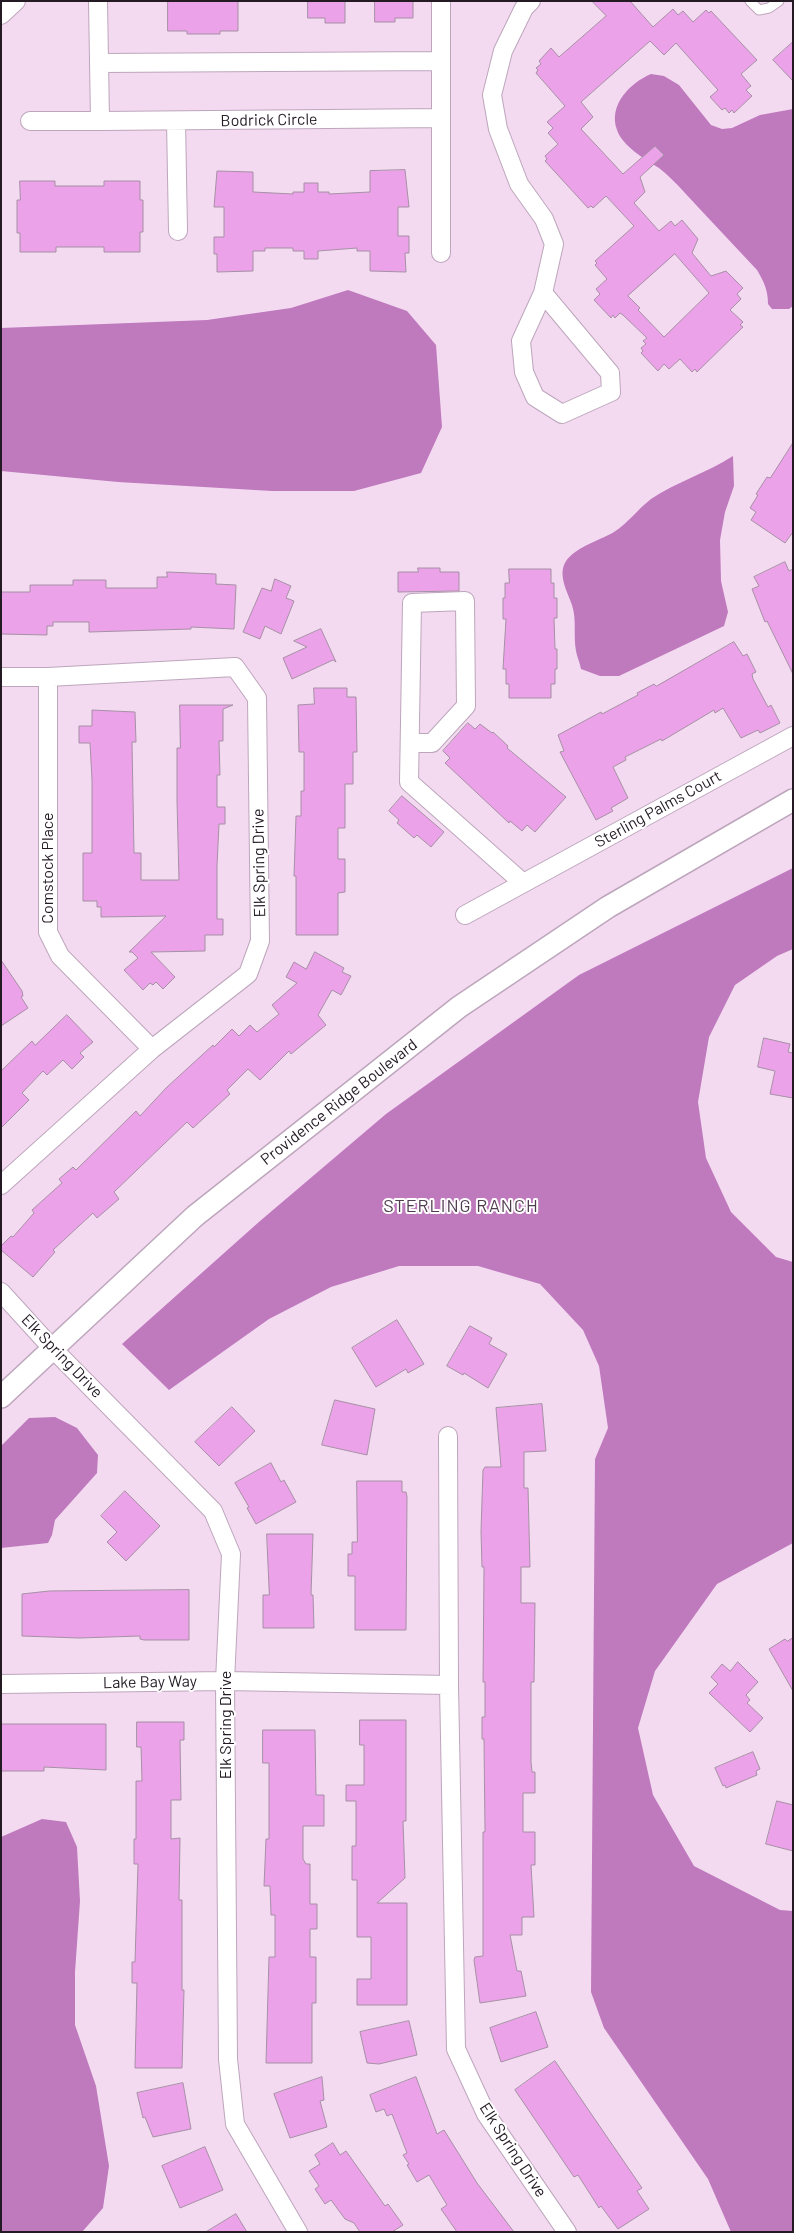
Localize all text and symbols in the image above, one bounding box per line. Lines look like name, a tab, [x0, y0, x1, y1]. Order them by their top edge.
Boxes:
street label: Bodrick Circle	[220, 110, 318, 130]
street label: Sterling Palms Court	[591, 766, 725, 852]
street label: Elk Spring Drive	[248, 808, 270, 918]
street label: Comstock Place	[38, 812, 58, 924]
street label: Providence Ridge Boulevard	[257, 1035, 421, 1169]
district label: STERLING RANCH	[382, 1195, 540, 1217]
street label: Elk Spring Drive	[17, 1310, 107, 1402]
street label: Elk Spring Drive	[216, 1671, 236, 1779]
street label: Lake Bay Way	[103, 1672, 197, 1692]
street label: Elk Spring Drive	[475, 2099, 551, 2201]

